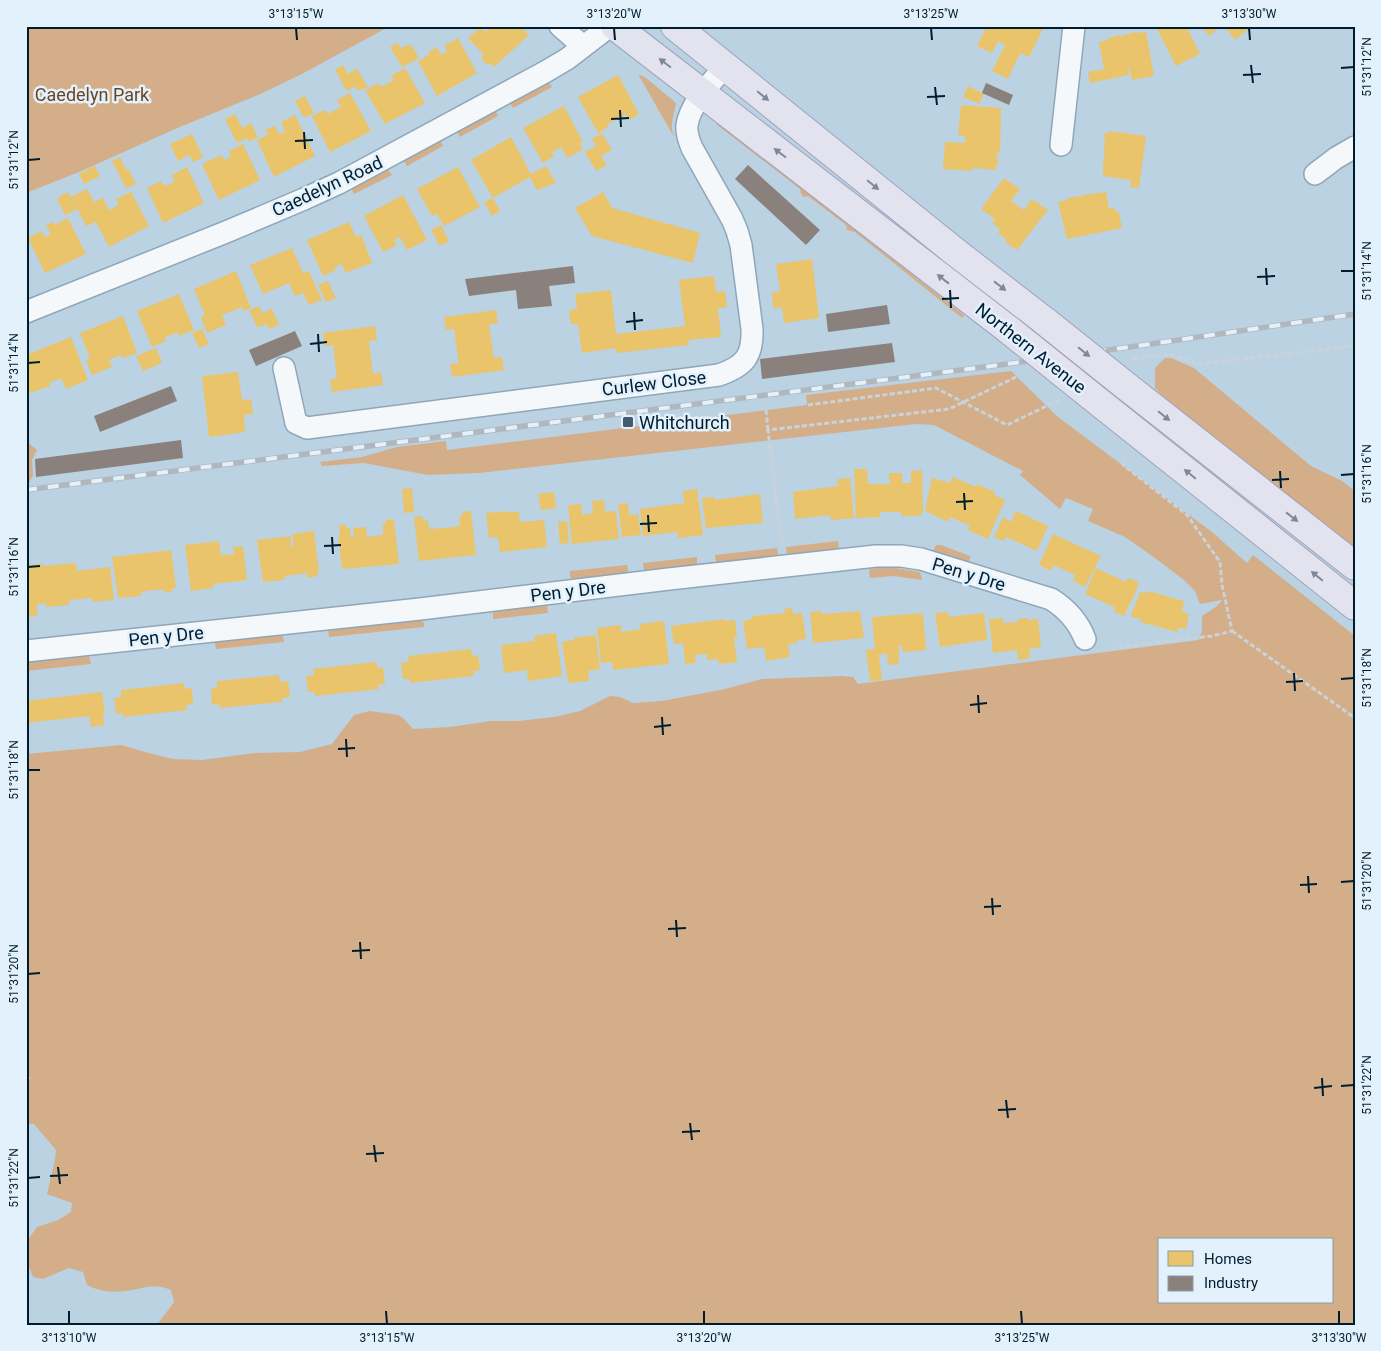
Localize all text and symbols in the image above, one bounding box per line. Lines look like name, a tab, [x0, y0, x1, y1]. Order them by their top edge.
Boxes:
text: 3°13'15"W	[269, 7, 324, 21]
text: 3°13'20"W	[587, 7, 642, 21]
text: 3°13'25"W	[904, 7, 959, 21]
text: 3°13'30"W	[1222, 7, 1277, 21]
text: 51°31'12"N	[1360, 37, 1374, 97]
one-way arrow	[658, 58, 671, 69]
park label: Caedelyn Park	[35, 84, 150, 105]
one-way arrow	[756, 91, 769, 102]
text: 51°31'12"N	[7, 130, 21, 190]
one-way arrow	[773, 148, 787, 158]
street label: Caedelyn Road	[268, 151, 386, 221]
one-way arrow	[866, 180, 879, 191]
text: 51°31'14"N	[1360, 241, 1374, 301]
one-way arrow	[936, 274, 950, 284]
one-way arrow	[993, 281, 1006, 292]
street label: Northern Avenue	[972, 298, 1090, 398]
text: 51°31'14"N	[7, 333, 21, 393]
one-way arrow	[1077, 347, 1090, 358]
street label: Curlew Close	[601, 366, 707, 400]
one-way arrow	[1157, 411, 1170, 422]
place label: Whitchurch	[639, 412, 730, 433]
marker: Whitchurch	[621, 415, 635, 429]
text: 51°31'16"N	[1360, 444, 1374, 504]
one-way arrow	[1184, 469, 1197, 480]
one-way arrow	[1285, 511, 1298, 522]
text: 51°31'16"N	[7, 537, 21, 597]
street label: Pen y Dre	[930, 553, 1008, 595]
one-way arrow	[1310, 570, 1323, 581]
street label: Pen y Dre	[529, 576, 607, 606]
street label: Pen y Dre	[127, 622, 205, 650]
text: 51°31'18"N	[1360, 648, 1374, 708]
text: 51°31'18"N	[7, 740, 21, 800]
text: 51°31'20"N	[1360, 851, 1374, 911]
text: 51°31'20"N	[7, 944, 21, 1004]
text: 51°31'22"N	[1360, 1055, 1374, 1115]
text: 51°31'22"N	[7, 1148, 21, 1208]
legend	[1158, 1238, 1334, 1304]
text: Homes	[1204, 1250, 1252, 1268]
text: Industry	[1204, 1274, 1258, 1292]
text: 3°13'10"W	[42, 1331, 97, 1345]
text: 3°13'15"W	[360, 1331, 415, 1345]
text: 3°13'20"W	[677, 1331, 732, 1345]
text: 3°13'25"W	[995, 1331, 1050, 1345]
text: 3°13'30"W	[1312, 1331, 1367, 1345]

